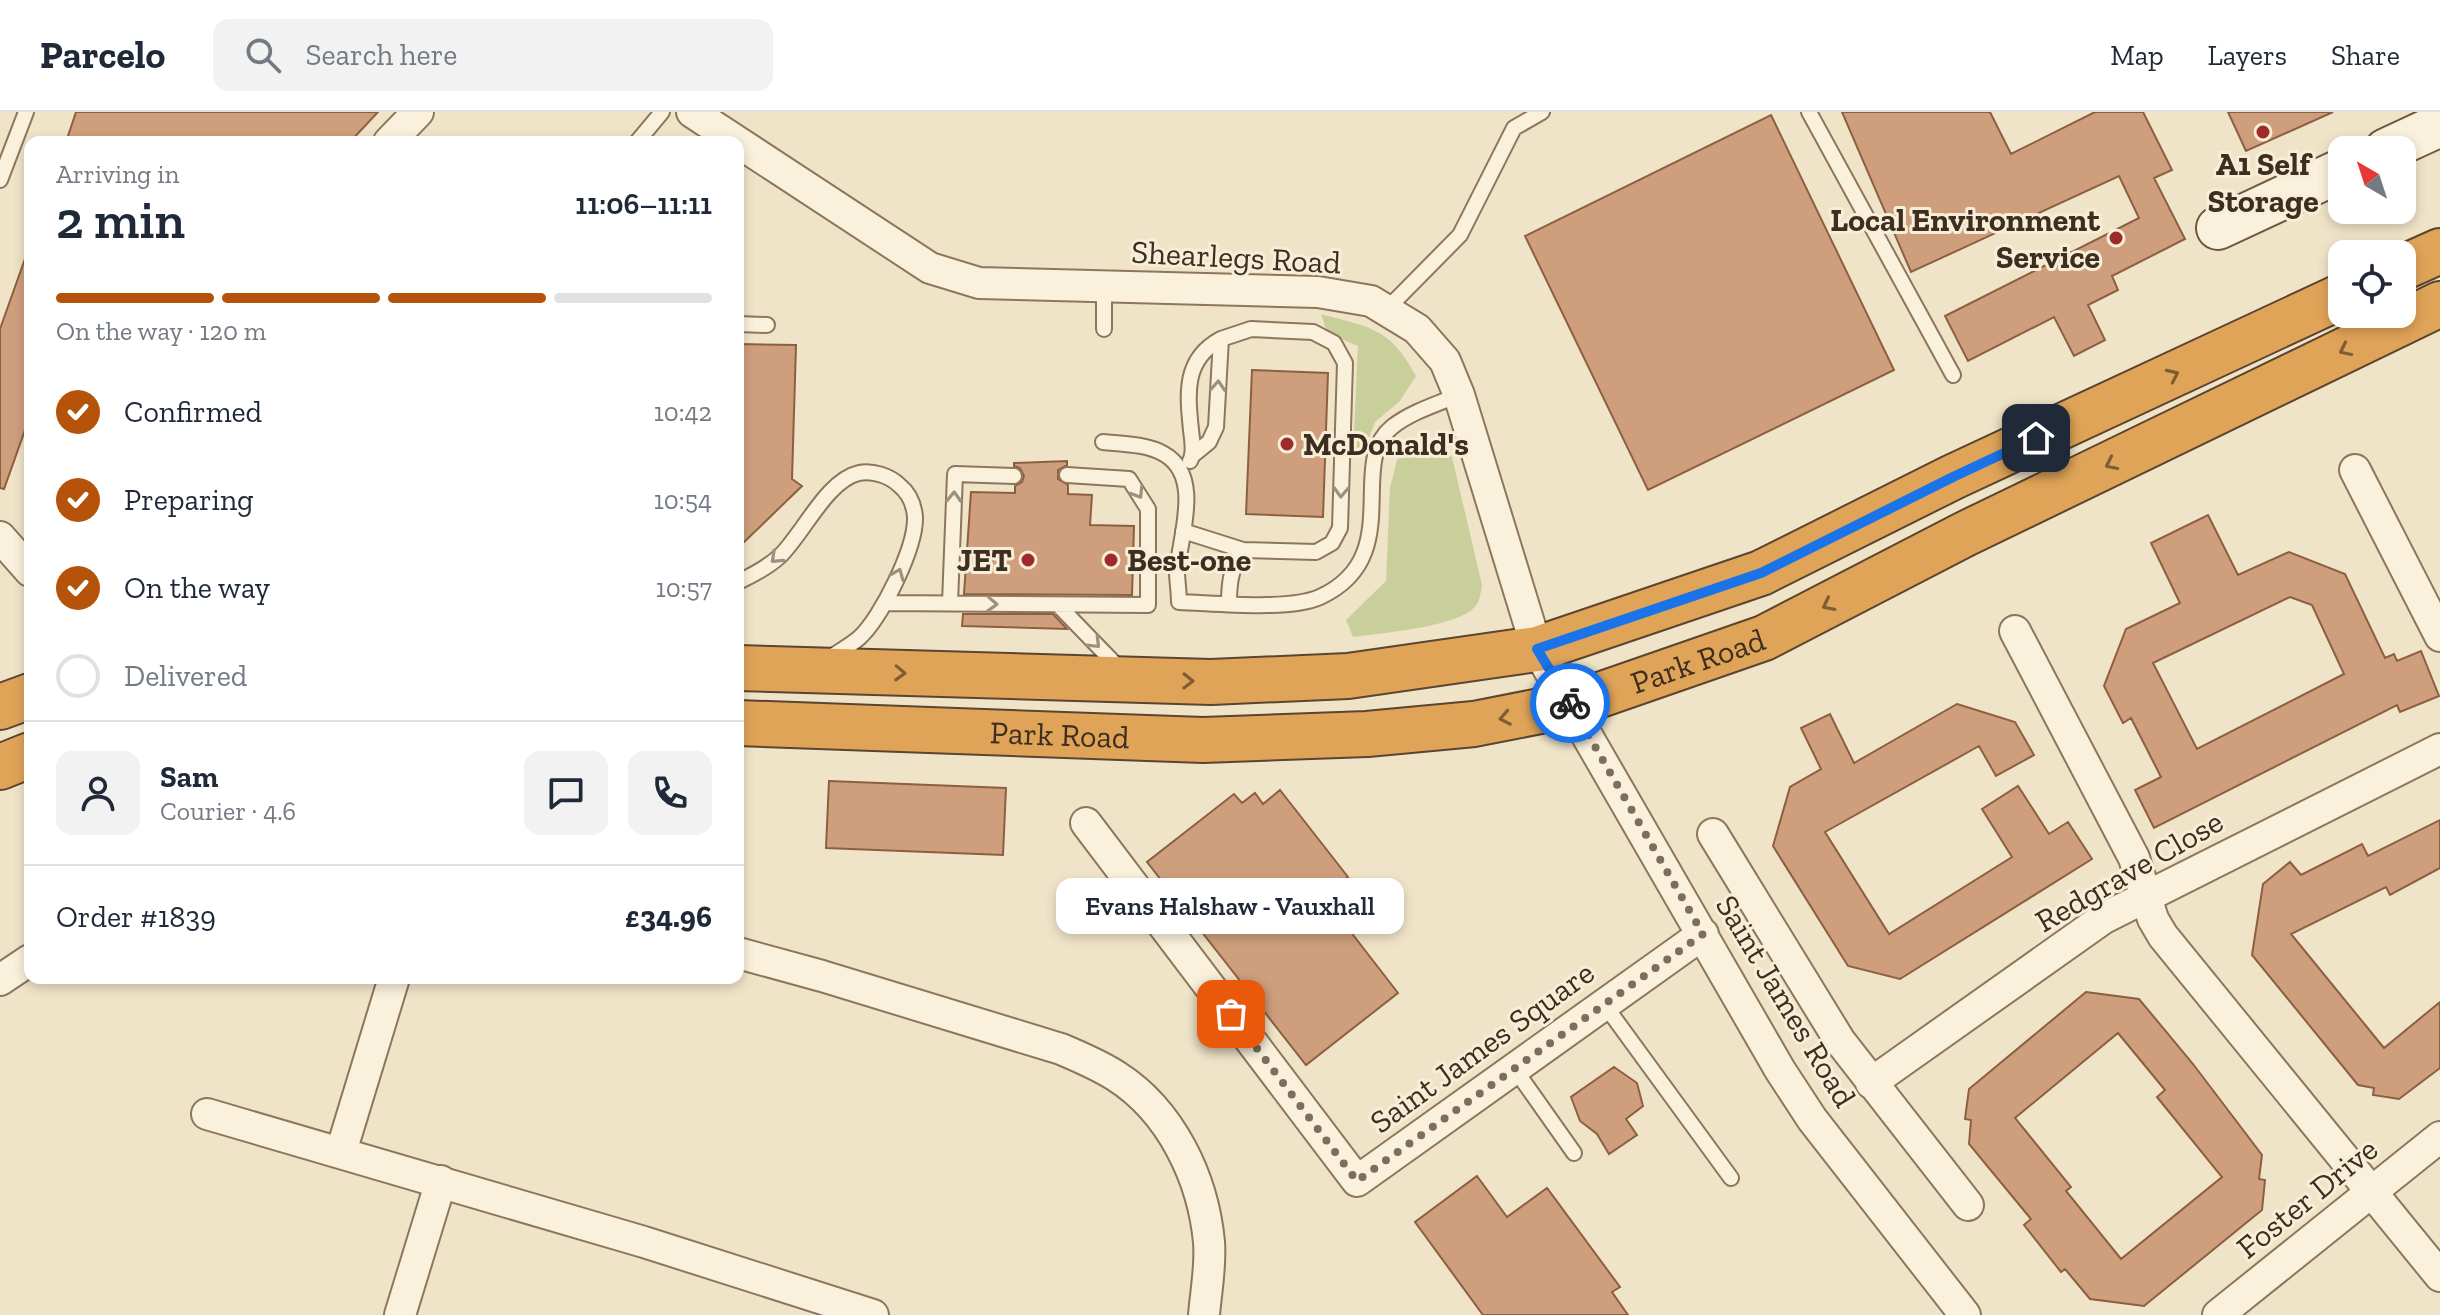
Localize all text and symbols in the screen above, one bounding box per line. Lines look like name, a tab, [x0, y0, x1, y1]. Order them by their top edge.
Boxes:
search box	[213, 19, 773, 91]
text: Parcelo	[40, 32, 165, 78]
icon: search	[241, 33, 285, 77]
text: Search here	[305, 37, 457, 73]
text: Map	[2110, 39, 2164, 72]
text: Layers	[2208, 39, 2287, 72]
text: Share	[2331, 39, 2400, 72]
marker: A1 Self Storage	[2254, 123, 2272, 141]
north arrow	[2328, 136, 2416, 224]
map controls	[2328, 136, 2416, 328]
place label: A1 Self Storage	[2207, 145, 2319, 220]
text: Arriving in	[56, 158, 179, 190]
text: 11:06–11:11	[575, 186, 712, 222]
text: 2 min	[56, 189, 185, 251]
place label: Local Environment Service	[1830, 201, 2100, 276]
marker: Local Environment Service	[2107, 229, 2125, 247]
street label: Shearlegs Road	[1130, 233, 1342, 281]
button: locate	[2328, 240, 2416, 328]
text: On the way · 120 m	[56, 315, 266, 347]
one-way arrow	[2338, 340, 2353, 356]
one-way arrow	[2165, 369, 2179, 385]
one-way arrow	[1209, 379, 1226, 392]
icon: check	[56, 390, 100, 434]
text: Confirmed	[124, 394, 262, 430]
text: 10:42	[654, 396, 712, 428]
pin	[2002, 404, 2070, 472]
icon: home	[2014, 416, 2058, 460]
place label: McDonald's	[1303, 425, 1469, 463]
marker: McDonald's	[1278, 435, 1296, 453]
one-way arrow	[2104, 454, 2119, 469]
icon: check	[56, 478, 100, 522]
text: Preparing	[124, 482, 254, 518]
text: 10:54	[654, 484, 712, 516]
one-way arrow	[1128, 484, 1143, 498]
one-way arrow	[1332, 486, 1349, 499]
one-way arrow	[946, 490, 963, 503]
place label: JET	[957, 541, 1012, 579]
place label: Best-one	[1127, 541, 1251, 579]
one-way arrow	[771, 548, 786, 562]
marker: JET	[1019, 551, 1037, 569]
marker: Best-one	[1102, 551, 1120, 569]
icon: check	[56, 566, 100, 610]
one-way arrow	[888, 568, 905, 582]
text: On the way	[124, 570, 270, 606]
text: 10:57	[656, 572, 712, 604]
one-way arrow	[986, 596, 999, 613]
one-way arrow	[1822, 596, 1837, 611]
street label: Park Road	[1626, 620, 1770, 702]
one-way arrow	[1086, 634, 1100, 648]
text: Delivered	[124, 658, 247, 694]
courier	[1530, 663, 1610, 743]
one-way arrow	[894, 665, 907, 682]
one-way arrow	[1182, 673, 1195, 690]
icon: bike	[1548, 681, 1592, 725]
one-way arrow	[1498, 708, 1511, 725]
street label: Park Road	[989, 713, 1131, 756]
button: person	[56, 751, 140, 835]
button: chat	[524, 751, 608, 835]
button: phone	[628, 751, 712, 835]
text: Sam	[160, 759, 218, 795]
text: Courier · 4.6	[160, 795, 296, 827]
street label: Redgrave Close	[2028, 802, 2230, 940]
callout: Evans Halshaw - Vauxhall	[1057, 878, 1405, 934]
street label: Saint James Road	[1708, 888, 1864, 1114]
text: Evans Halshaw - Vauxhall	[1085, 890, 1375, 922]
text: Order #1839	[56, 899, 216, 935]
text: £34.96	[625, 899, 712, 935]
street label: Saint James Square	[1363, 953, 1601, 1141]
pin	[1197, 980, 1265, 1048]
icon: bag	[1209, 992, 1253, 1036]
street label: Foster Drive	[2229, 1130, 2385, 1266]

